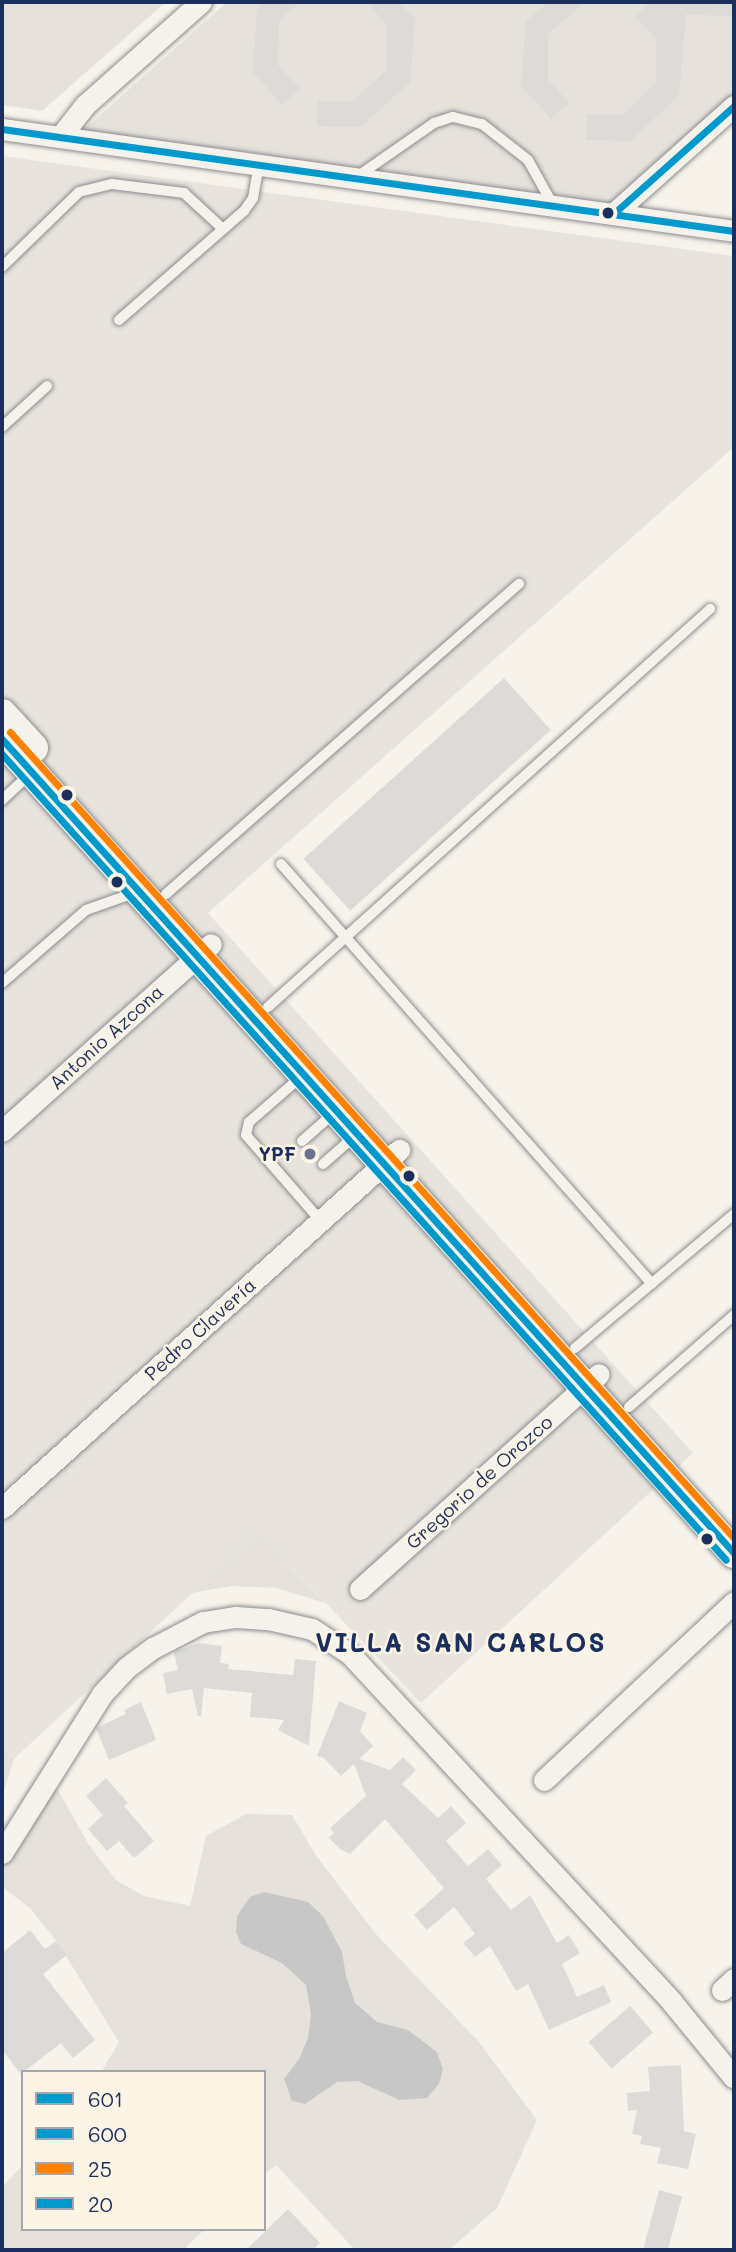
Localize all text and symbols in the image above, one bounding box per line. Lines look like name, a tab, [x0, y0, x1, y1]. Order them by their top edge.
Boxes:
unlabelled marker	[601, 206, 615, 220]
unlabelled marker	[60, 788, 74, 802]
unlabelled marker	[110, 875, 124, 889]
street label: Antonio Azcona	[44, 980, 168, 1094]
place label: YPF	[258, 1143, 296, 1165]
marker: YPF	[302, 1146, 318, 1162]
unlabelled marker	[402, 1169, 416, 1183]
street label: Pedro Clavería	[140, 1273, 260, 1385]
street label: Gregorio de Orozco	[401, 1410, 557, 1554]
unlabelled marker	[700, 1532, 714, 1546]
district label: VILLA SAN CARLOS	[317, 1627, 605, 1659]
legend	[21, 2070, 266, 2231]
text: 601	[88, 2085, 123, 2112]
text: 600	[88, 2120, 127, 2147]
text: 25	[88, 2155, 112, 2182]
text: 20	[88, 2190, 113, 2217]

